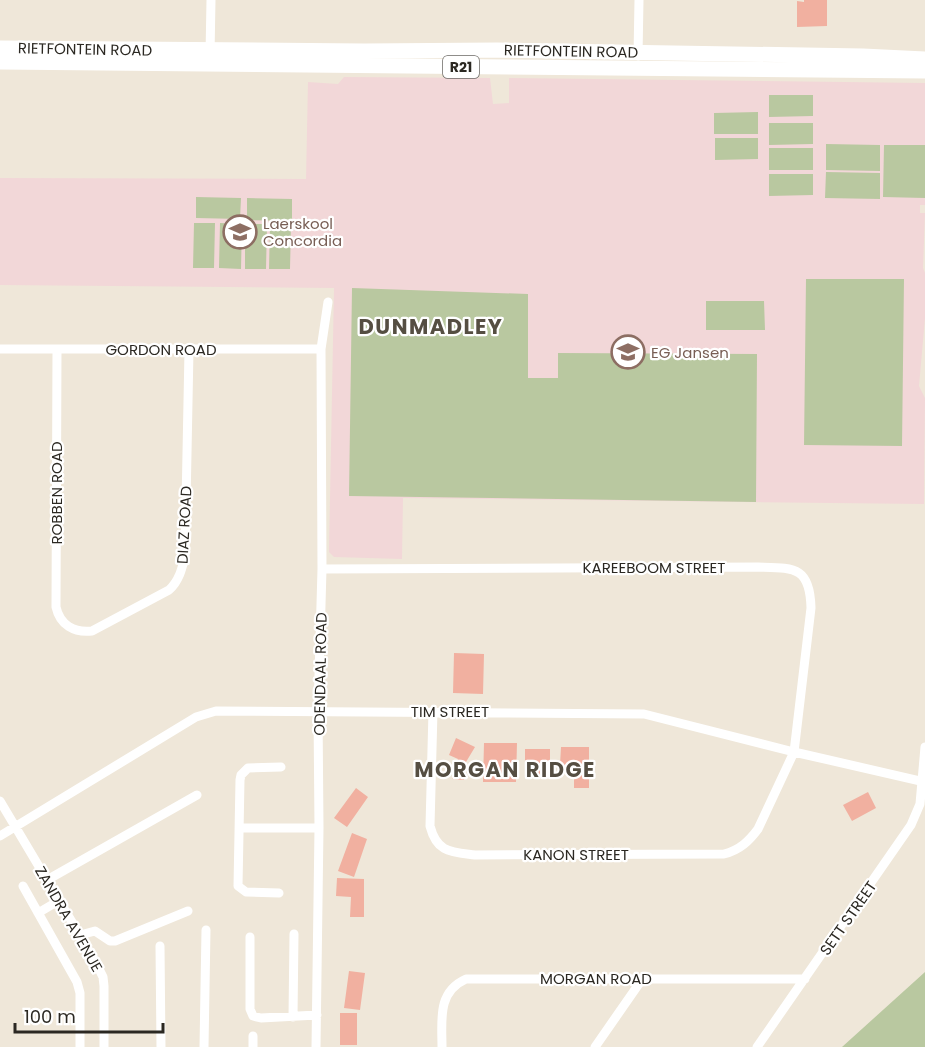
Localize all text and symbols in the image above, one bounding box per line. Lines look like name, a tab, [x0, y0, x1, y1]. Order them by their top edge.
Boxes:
street label: RIETFONTEIN ROAD	[18, 37, 152, 61]
street label: RIETFONTEIN ROAD	[504, 39, 638, 63]
road number: R21	[443, 56, 479, 78]
place label: Laerskool Concordia	[263, 213, 342, 251]
school or university icon: Laerskool Concordia	[222, 214, 258, 250]
district label: DUNMADLEY	[359, 312, 503, 341]
school or university icon: EG Jansen	[610, 334, 646, 370]
street label: GORDON ROAD	[105, 339, 217, 360]
place label: EG Jansen	[651, 342, 729, 363]
street label: ROBBEN ROAD	[46, 441, 67, 545]
street label: DIAZ ROAD	[171, 485, 197, 565]
street label: KAREEBOOM STREET	[583, 557, 725, 578]
street label: ODENDAAL ROAD	[308, 612, 332, 736]
street label: TIM STREET	[411, 701, 489, 722]
district label: MORGAN RIDGE	[414, 755, 596, 784]
street label: KANON STREET	[523, 844, 629, 865]
street label: ZANDRA AVENUE	[30, 862, 108, 976]
street label: SETT STREET	[815, 877, 881, 959]
street label: MORGAN ROAD	[540, 968, 652, 989]
scale bar	[15, 996, 164, 1034]
text: 100 m	[24, 1004, 76, 1029]

